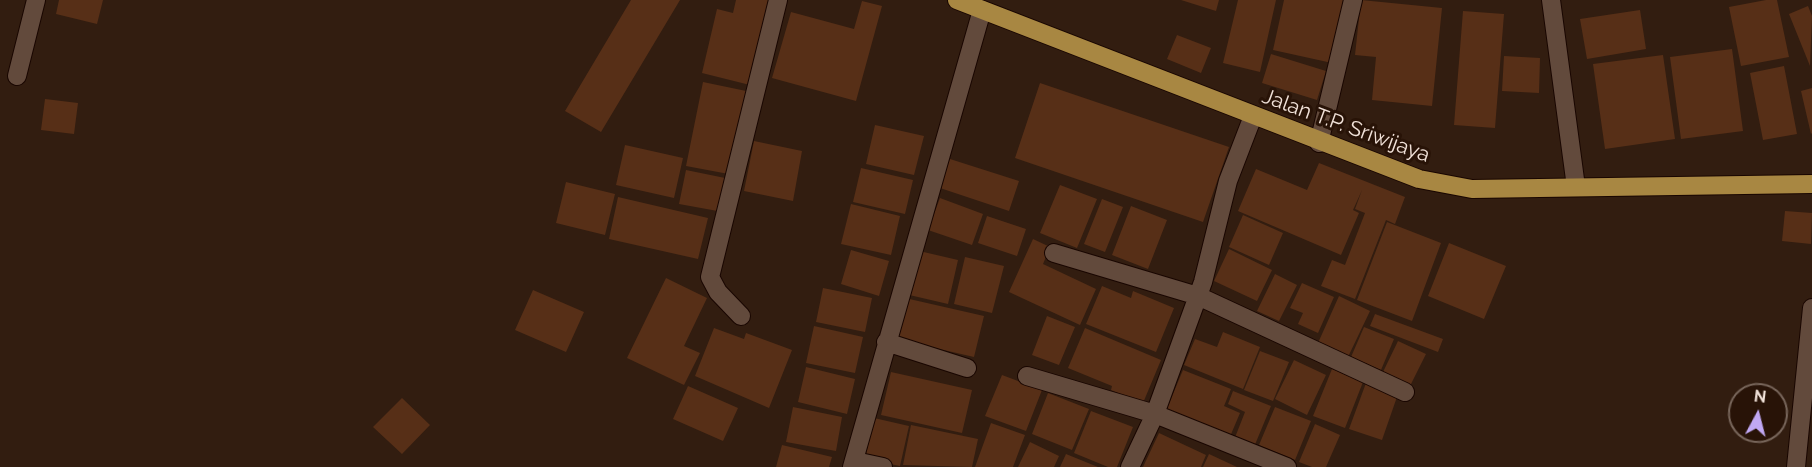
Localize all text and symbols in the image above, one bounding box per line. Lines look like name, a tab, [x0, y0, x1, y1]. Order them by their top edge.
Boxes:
street label: Jalan T.P. Sriwijaya	[1259, 84, 1433, 168]
north arrow	[1728, 383, 1788, 443]
text: N	[1753, 386, 1767, 407]

